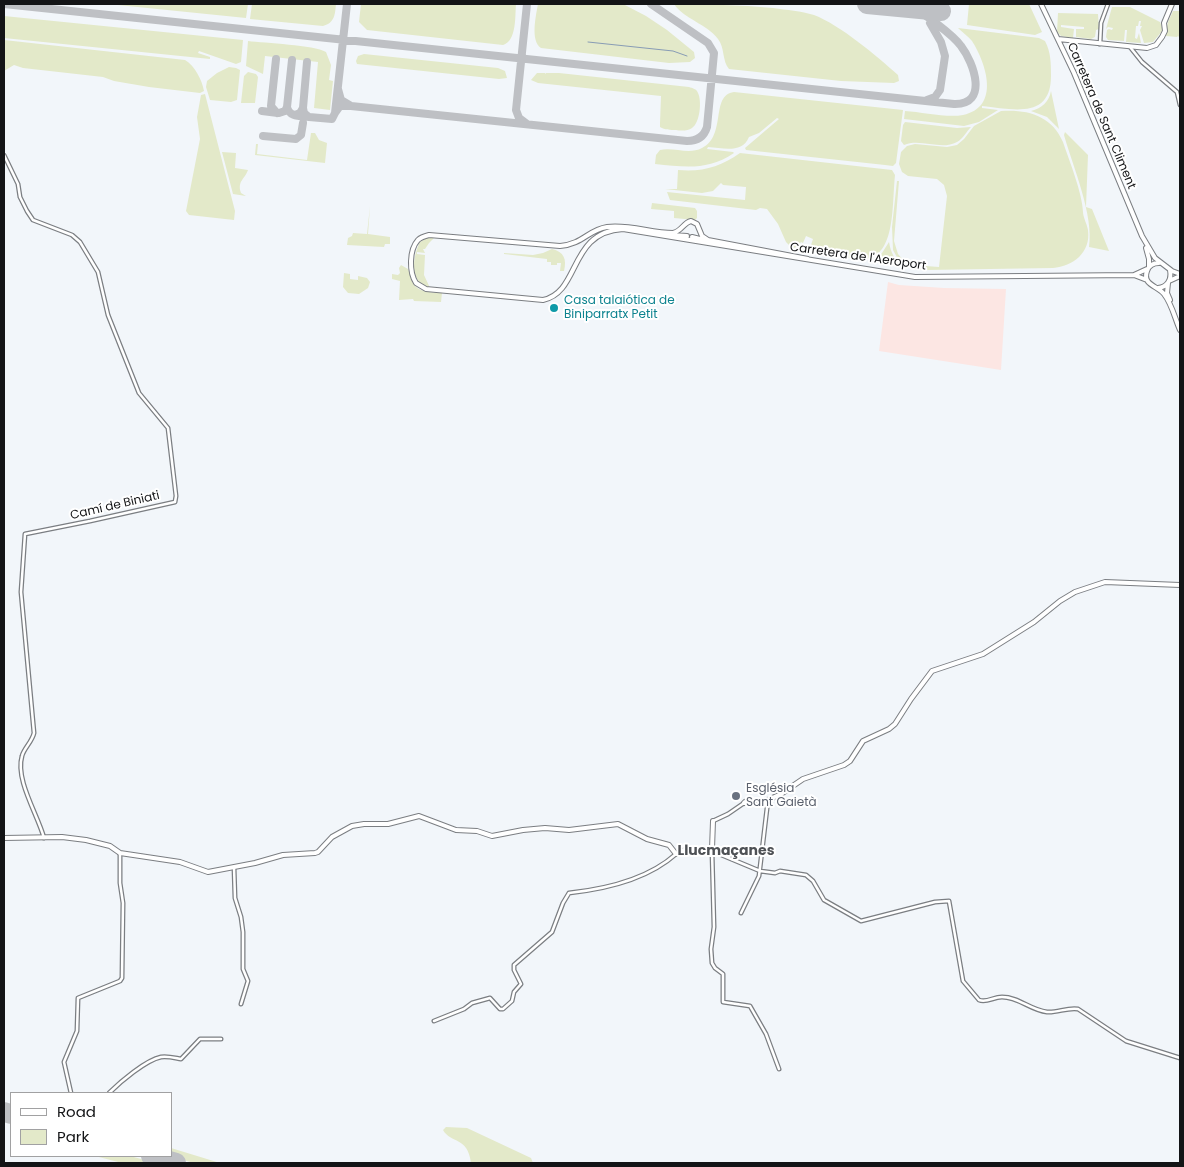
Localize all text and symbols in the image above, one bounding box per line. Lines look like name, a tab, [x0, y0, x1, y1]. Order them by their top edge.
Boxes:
street label: Carretera de Sant Climent	[1064, 41, 1138, 191]
street label: Carretera de l'Aeroport	[789, 240, 927, 274]
place label: Casa talaiótica de Biniparratx Petit	[564, 294, 675, 322]
marker: Casa talaiótica de Biniparratx Petit	[548, 302, 560, 314]
street label: Camí de Biniati	[69, 489, 161, 523]
place label: Església Sant Gaietà	[746, 782, 817, 810]
marker: Església Sant Gaietà	[730, 790, 742, 802]
district label: Llucmaçanes	[678, 843, 774, 859]
legend	[10, 1092, 172, 1157]
text: Road	[57, 1101, 96, 1122]
text: Park	[57, 1126, 89, 1147]

